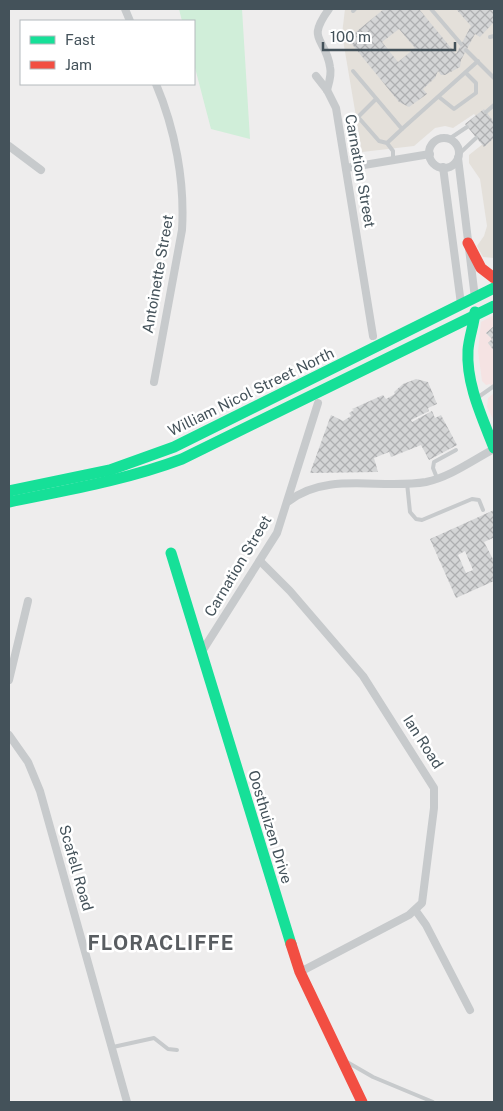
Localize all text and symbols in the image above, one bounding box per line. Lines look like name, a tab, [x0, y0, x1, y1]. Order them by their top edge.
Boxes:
legend	[20, 20, 195, 85]
scale bar	[323, 20, 456, 52]
text: 100 m	[330, 28, 371, 45]
text: Fast	[65, 31, 95, 48]
text: Jam	[65, 56, 92, 73]
street label: Carnation Street	[342, 113, 379, 229]
street label: Antoinette Street	[139, 213, 176, 335]
street label: William Nicol Street North	[165, 344, 337, 439]
street label: Carnation Street	[201, 512, 275, 619]
street label: Ian Road	[400, 712, 447, 772]
street label: Oosthuizen Drive	[245, 768, 296, 886]
street label: Scafell Road	[56, 823, 97, 913]
district label: FLORACLIFFE	[88, 931, 234, 955]

